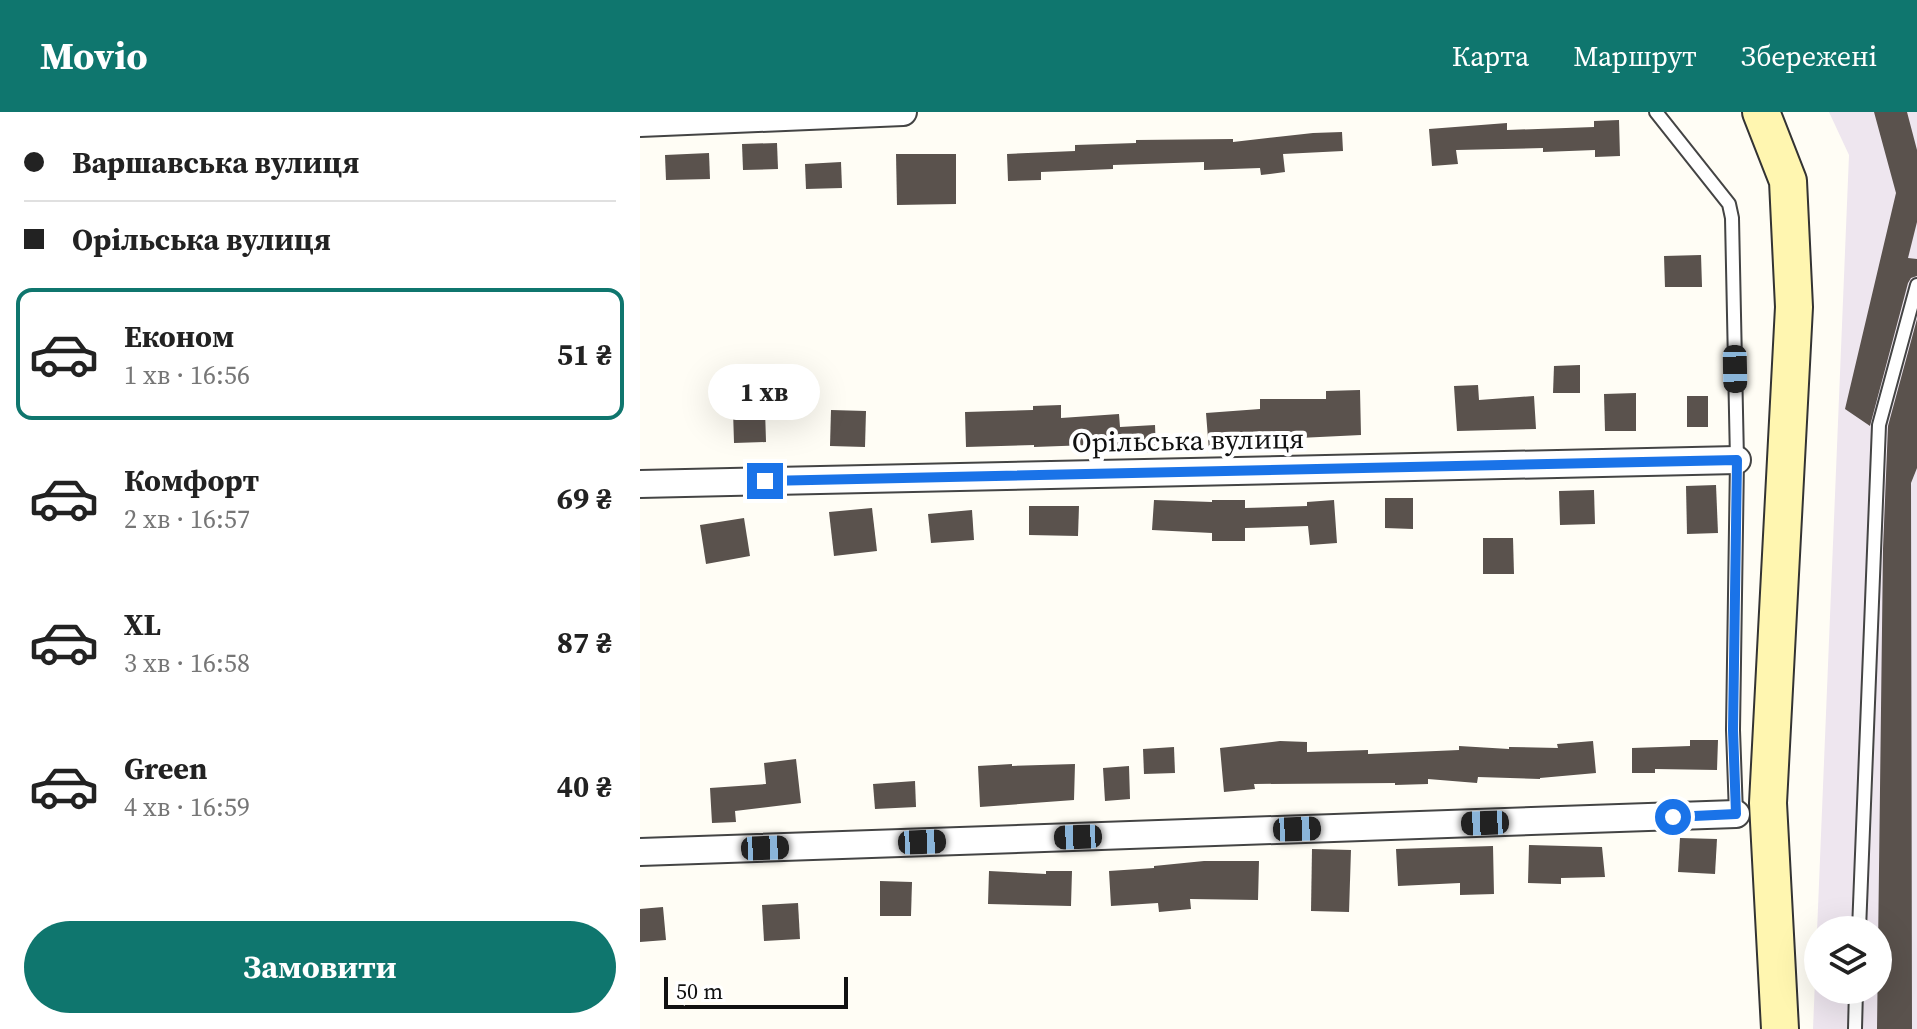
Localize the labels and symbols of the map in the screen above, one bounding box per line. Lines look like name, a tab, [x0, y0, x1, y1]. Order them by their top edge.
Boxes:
car	[1723, 345, 1747, 393]
callout: 1 хв	[709, 365, 821, 421]
street label: Орільська вулиця	[1072, 419, 1304, 461]
route end	[747, 463, 783, 499]
route start	[1655, 799, 1691, 835]
car	[1461, 810, 1509, 836]
car	[1273, 816, 1321, 842]
car	[1054, 824, 1102, 850]
car	[898, 829, 946, 855]
car	[741, 835, 789, 861]
scale bar	[664, 973, 848, 1009]

